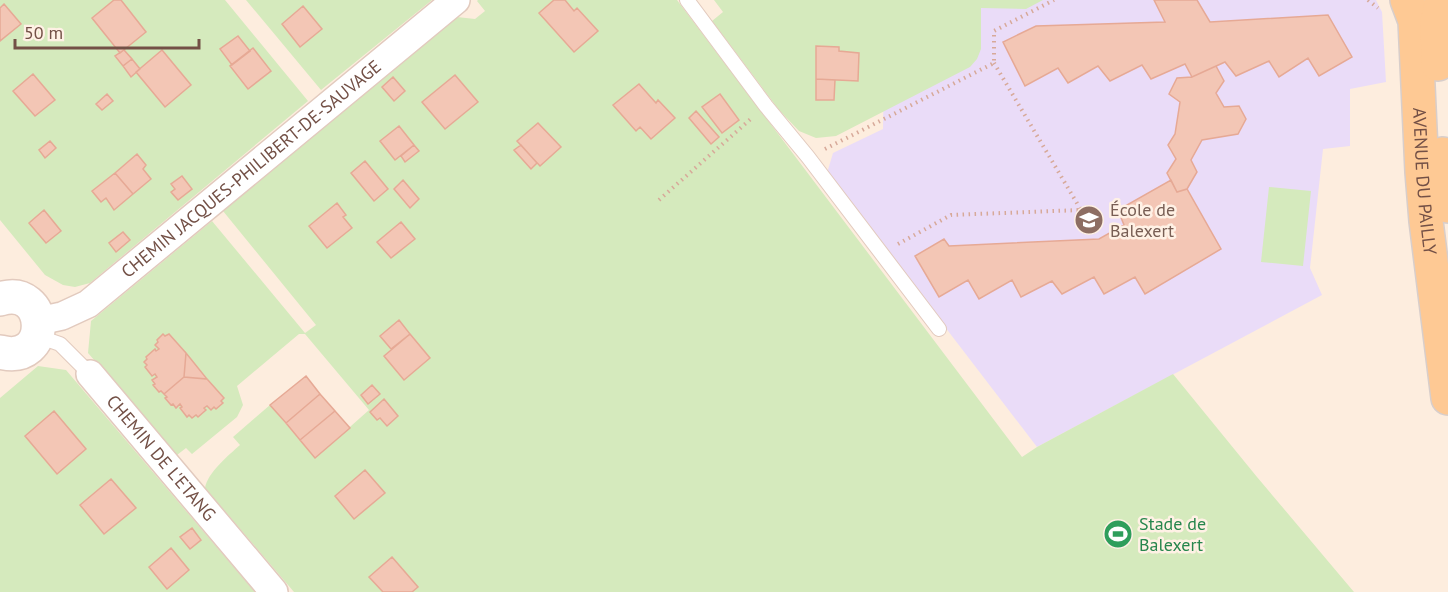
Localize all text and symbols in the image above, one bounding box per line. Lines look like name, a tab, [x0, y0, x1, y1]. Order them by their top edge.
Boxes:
scale bar	[15, 12, 200, 50]
text: 50 m	[24, 21, 63, 44]
street label: CHEMIN JACQUES-PHILIBERT-DE-SAUVAGE	[116, 55, 386, 283]
street label: AVENUE DU PAILLY	[1408, 107, 1442, 256]
place label: École de Balexert	[1110, 198, 1175, 242]
school or university icon: École de Balexert	[1073, 204, 1105, 236]
street label: CHEMIN DE L'ETANG	[102, 390, 221, 525]
place label: Stade de Balexert	[1139, 512, 1206, 556]
sports icon: Stade de Balexert	[1102, 518, 1134, 550]

